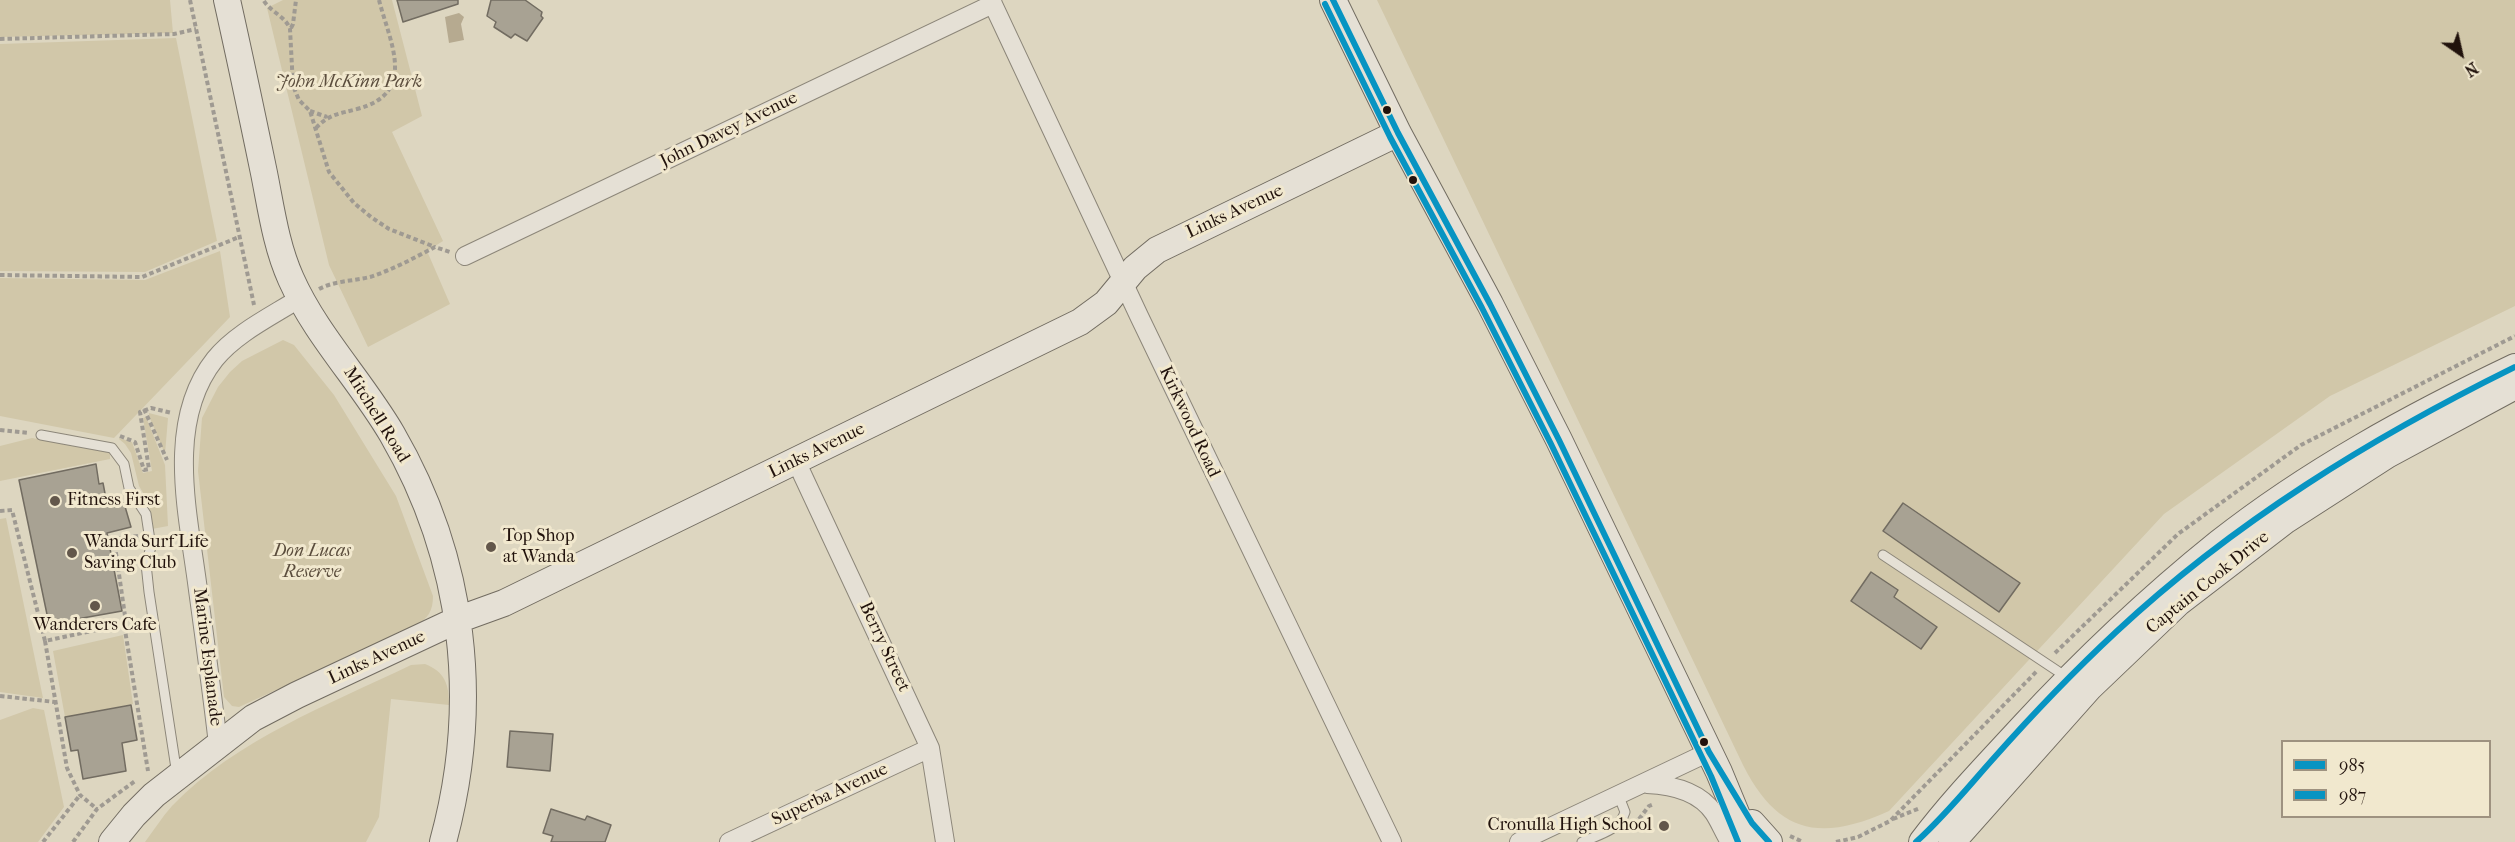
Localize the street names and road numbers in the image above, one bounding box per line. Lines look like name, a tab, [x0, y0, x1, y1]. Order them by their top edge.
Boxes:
street label: John Davey Avenue	[657, 87, 801, 173]
street label: Links Avenue	[1183, 180, 1287, 244]
street label: Mitchell Road	[338, 363, 414, 467]
street label: Kirkwood Road	[1154, 363, 1224, 481]
street label: Links Avenue	[765, 418, 869, 484]
street label: Captain Cook Drive	[2142, 527, 2274, 639]
street label: Marine Esplanade	[188, 587, 226, 727]
street label: Berry Street	[854, 599, 914, 695]
street label: Links Avenue	[325, 626, 429, 690]
street label: Superba Avenue	[769, 759, 891, 831]

